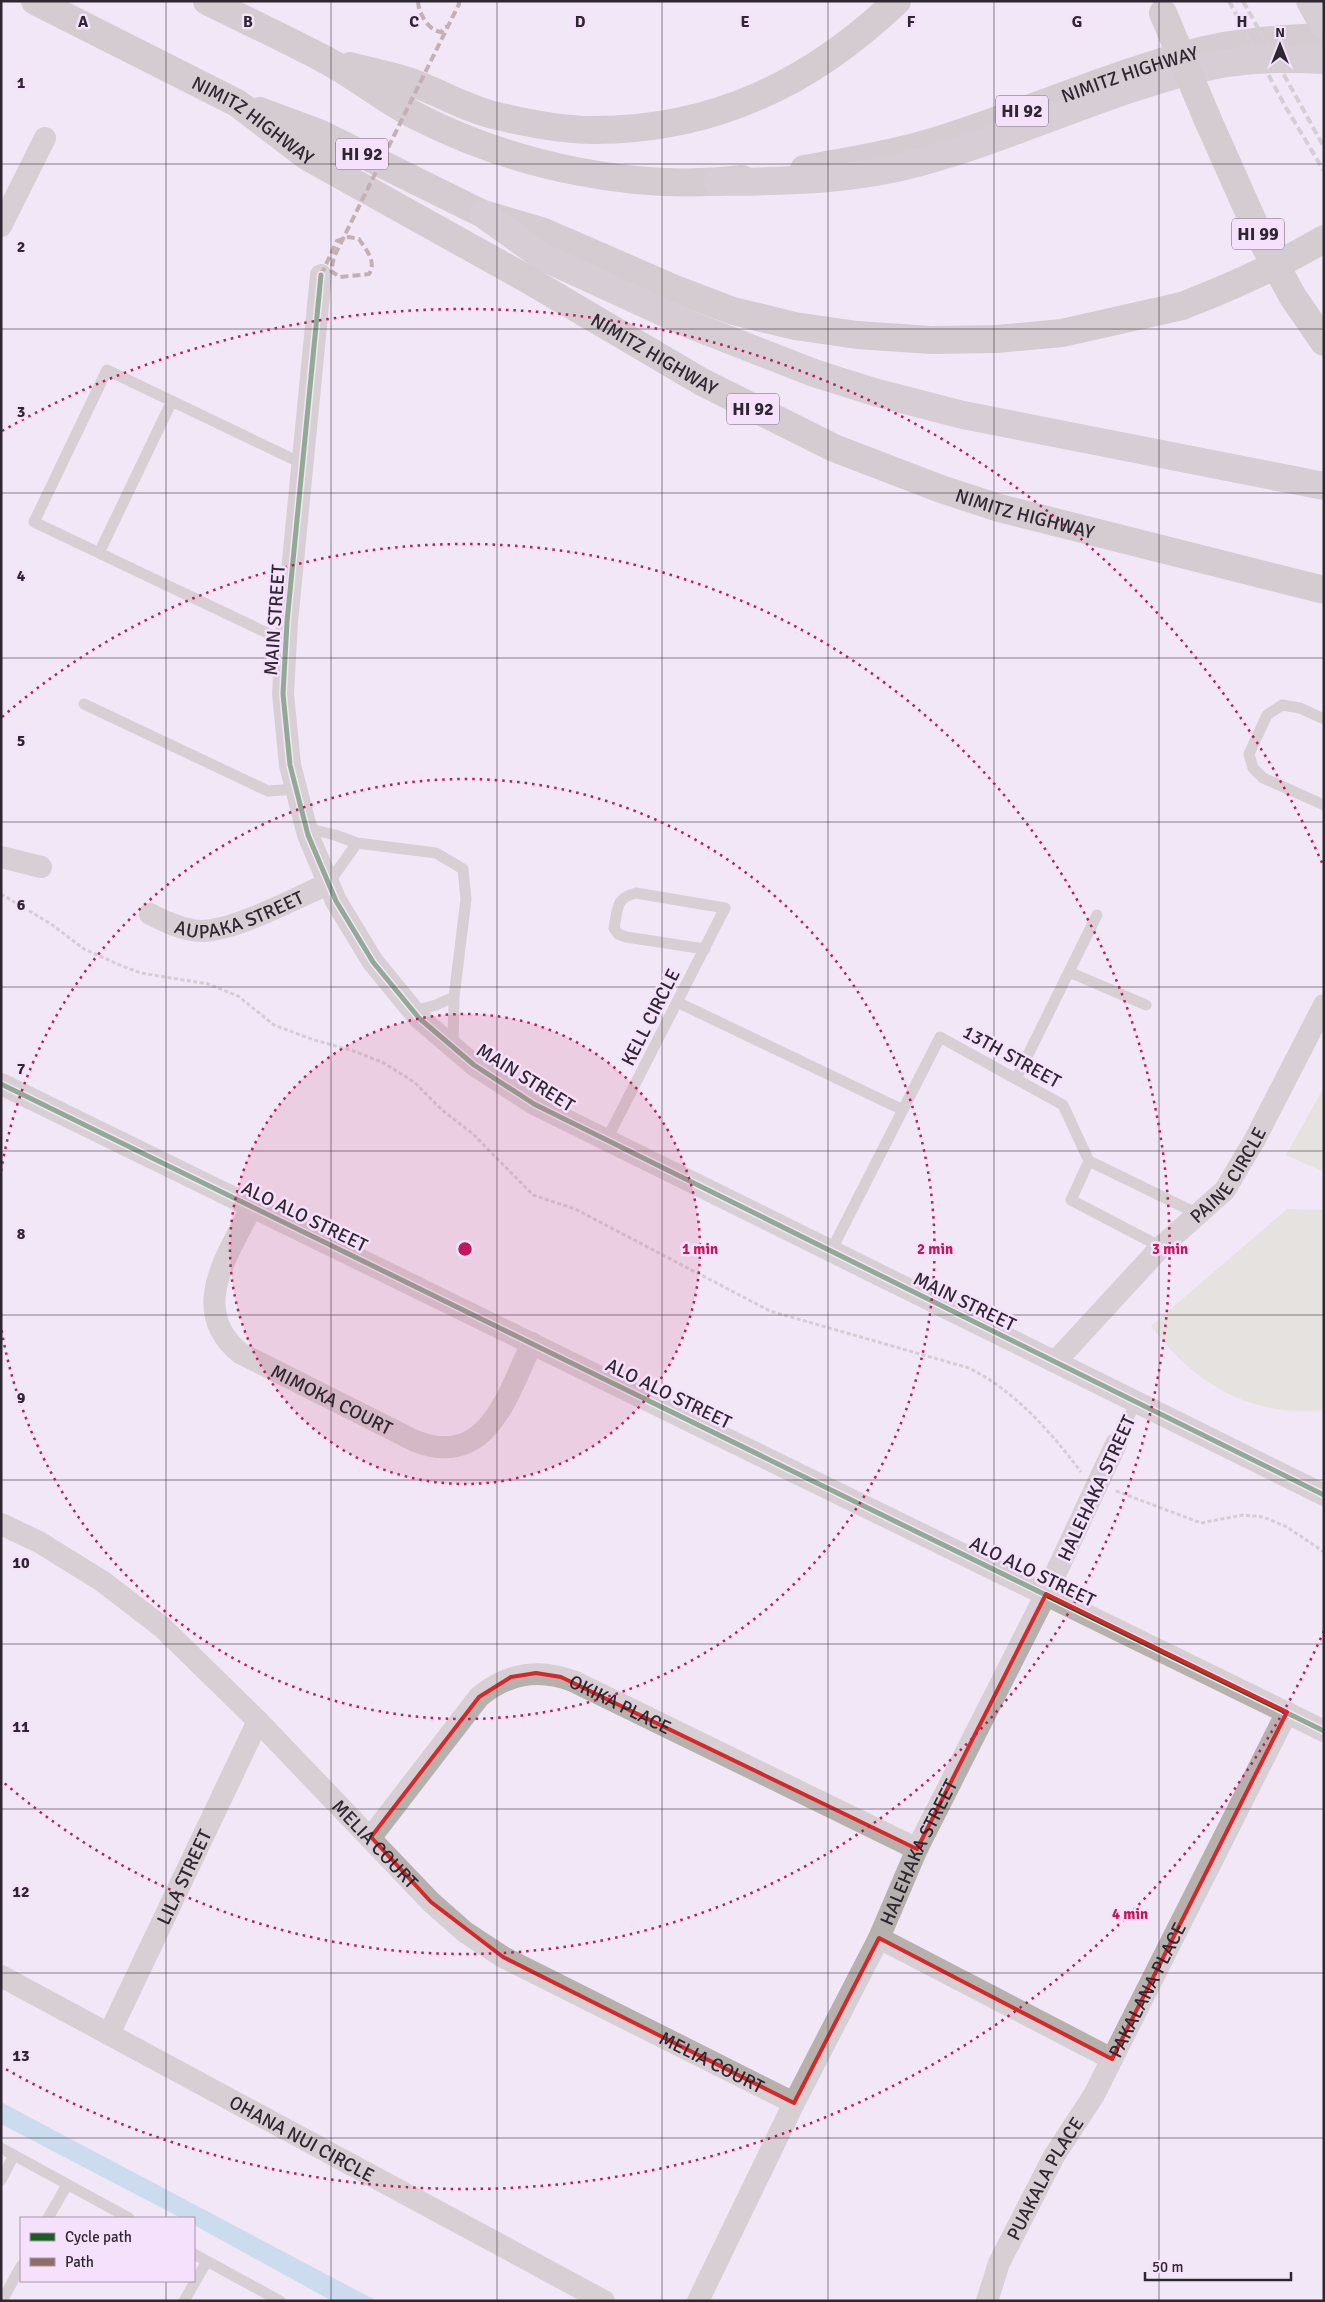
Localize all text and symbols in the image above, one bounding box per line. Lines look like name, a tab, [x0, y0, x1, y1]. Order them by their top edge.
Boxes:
text: A	[78, 12, 89, 32]
text: B	[243, 12, 253, 32]
text: C	[409, 12, 419, 32]
text: D	[575, 12, 586, 32]
text: E	[740, 12, 750, 32]
text: F	[907, 12, 916, 32]
text: G	[1072, 12, 1082, 32]
text: H	[1237, 12, 1247, 32]
north arrow	[1255, 20, 1305, 70]
text: N	[1275, 24, 1285, 41]
street label: NIMITZ HIGHWAY	[1058, 41, 1201, 109]
street label: NIMITZ HIGHWAY	[188, 71, 318, 171]
text: 1	[17, 73, 26, 93]
road number: HI 92	[996, 95, 1048, 126]
road number: HI 92	[336, 138, 388, 170]
road number: HI 99	[1232, 218, 1284, 250]
text: 2	[17, 237, 25, 257]
street label: NIMITZ HIGHWAY	[586, 308, 722, 401]
road number: HI 92	[727, 394, 779, 424]
text: 3	[17, 402, 25, 422]
street label: NIMITZ HIGHWAY	[952, 484, 1097, 545]
street label: MAIN STREET	[259, 563, 291, 676]
text: 4	[17, 566, 26, 586]
text: 5	[17, 731, 25, 751]
street label: AUPAKA STREET	[172, 885, 308, 944]
text: 6	[17, 895, 26, 915]
street label: KELL CIRCLE	[616, 965, 686, 1070]
street label: 13TH STREET	[958, 1020, 1065, 1094]
street label: MAIN STREET	[472, 1038, 580, 1118]
text: 7	[17, 1059, 26, 1079]
street label: PAINE CIRCLE	[1185, 1123, 1272, 1229]
street label: ALO ALO STREET	[238, 1176, 372, 1258]
text: 8	[17, 1224, 26, 1244]
centre of rings	[456, 1240, 474, 1258]
text: 1 min	[682, 1240, 718, 1258]
text: 2 min	[917, 1240, 953, 1258]
text: 3 min	[1152, 1240, 1188, 1258]
street label: MAIN STREET	[909, 1267, 1020, 1337]
street label: ALO ALO STREET	[602, 1353, 736, 1435]
street label: MIMOKA COURT	[267, 1360, 397, 1441]
text: 9	[17, 1388, 26, 1408]
street label: HALEHAKA STREET	[1053, 1411, 1141, 1565]
street label: ALO ALO STREET	[966, 1531, 1100, 1613]
text: 10	[12, 1553, 30, 1573]
street label: OKIKA PLACE	[565, 1670, 675, 1740]
text: 11	[12, 1717, 30, 1737]
street label: HALEHAKA STREET	[875, 1775, 964, 1929]
street label: MELIA COURT	[326, 1795, 423, 1895]
street label: LILA STREET	[152, 1825, 218, 1929]
text: 12	[12, 1882, 30, 1902]
text: 4 min	[1112, 1905, 1148, 1923]
street label: PAKALANA PLACE	[1104, 1919, 1192, 2062]
street label: MELIA COURT	[655, 2026, 768, 2099]
text: 13	[12, 2046, 30, 2066]
street label: OHANA NUI CIRCLE	[225, 2090, 378, 2188]
street label: PUAKALA PLACE	[1002, 2113, 1089, 2245]
legend	[20, 2217, 195, 2282]
text: Cycle path	[65, 2228, 132, 2246]
scale bar	[1145, 2250, 1291, 2282]
text: Path	[65, 2253, 94, 2271]
text: 50 m	[1152, 2258, 1183, 2276]

